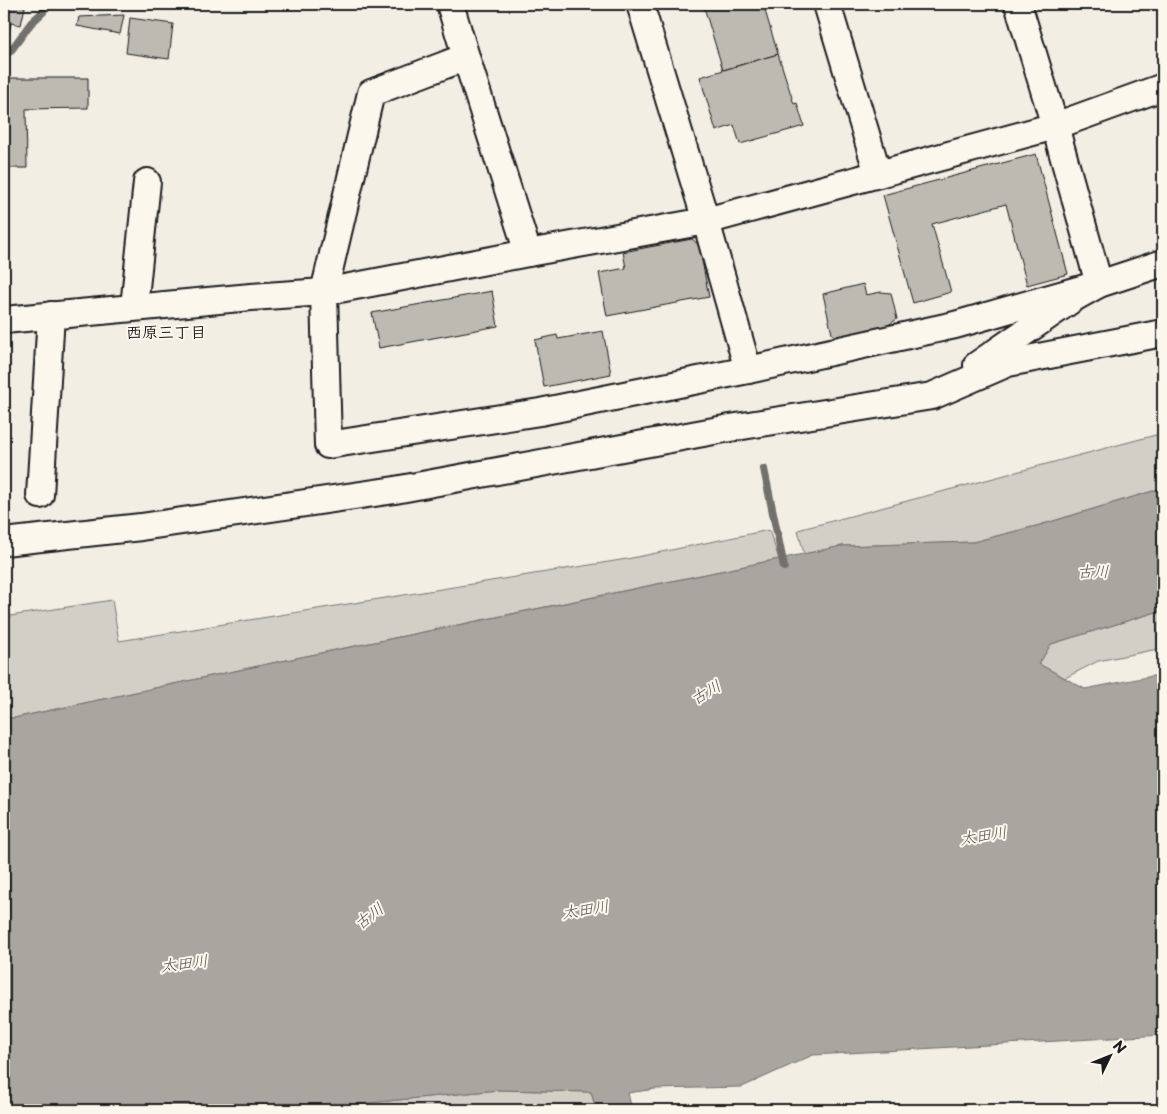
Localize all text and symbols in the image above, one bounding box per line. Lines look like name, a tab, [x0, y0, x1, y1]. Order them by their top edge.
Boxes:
district label: 西原三丁目	[126, 319, 206, 343]
water label: 古川	[1077, 558, 1109, 582]
water label: 古川	[685, 673, 725, 709]
water label: 太田川	[957, 818, 1009, 850]
water label: 太田川	[559, 892, 611, 924]
water label: 古川	[348, 896, 388, 934]
water label: 太田川	[159, 947, 209, 977]
north arrow	[1084, 1032, 1134, 1082]
text: N	[1108, 1036, 1131, 1058]

